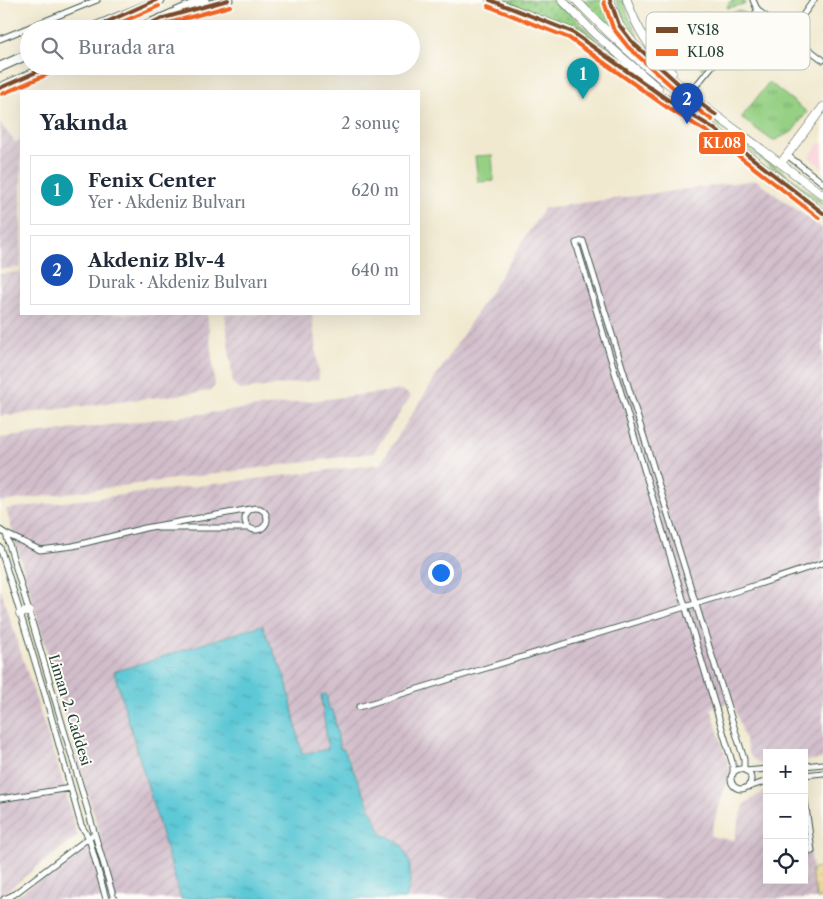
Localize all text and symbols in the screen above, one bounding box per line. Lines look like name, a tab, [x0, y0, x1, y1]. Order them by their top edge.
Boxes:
legend	[646, 12, 810, 70]
search box	[20, 20, 420, 75]
text: VS18	[686, 21, 719, 39]
icon: search	[38, 34, 66, 62]
text: Burada ara	[78, 36, 175, 59]
text: KL08	[687, 43, 724, 61]
pin: 1	[567, 58, 599, 99]
pin: 2	[671, 83, 703, 124]
text: Yakında	[40, 110, 128, 135]
text: 2 sonuç	[341, 113, 400, 133]
line badge: KL08	[698, 131, 746, 155]
text: KL08	[703, 134, 741, 152]
text: Fenix Center	[88, 169, 216, 192]
text: 1	[53, 180, 61, 200]
text: 620 m	[351, 180, 399, 200]
text: Yer · Akdeniz Bulvarı	[88, 192, 246, 212]
text: Akdeniz Blv-4	[88, 249, 225, 272]
text: 2	[52, 260, 62, 280]
text: 640 m	[351, 260, 399, 280]
text: Durak · Akdeniz Bulvarı	[88, 272, 268, 292]
your location	[428, 560, 454, 586]
street label: Liman 2. Caddesi	[45, 652, 95, 768]
map controls	[763, 749, 808, 884]
button: +	[763, 749, 808, 794]
button: −	[763, 794, 808, 839]
button: locate	[763, 839, 808, 884]

